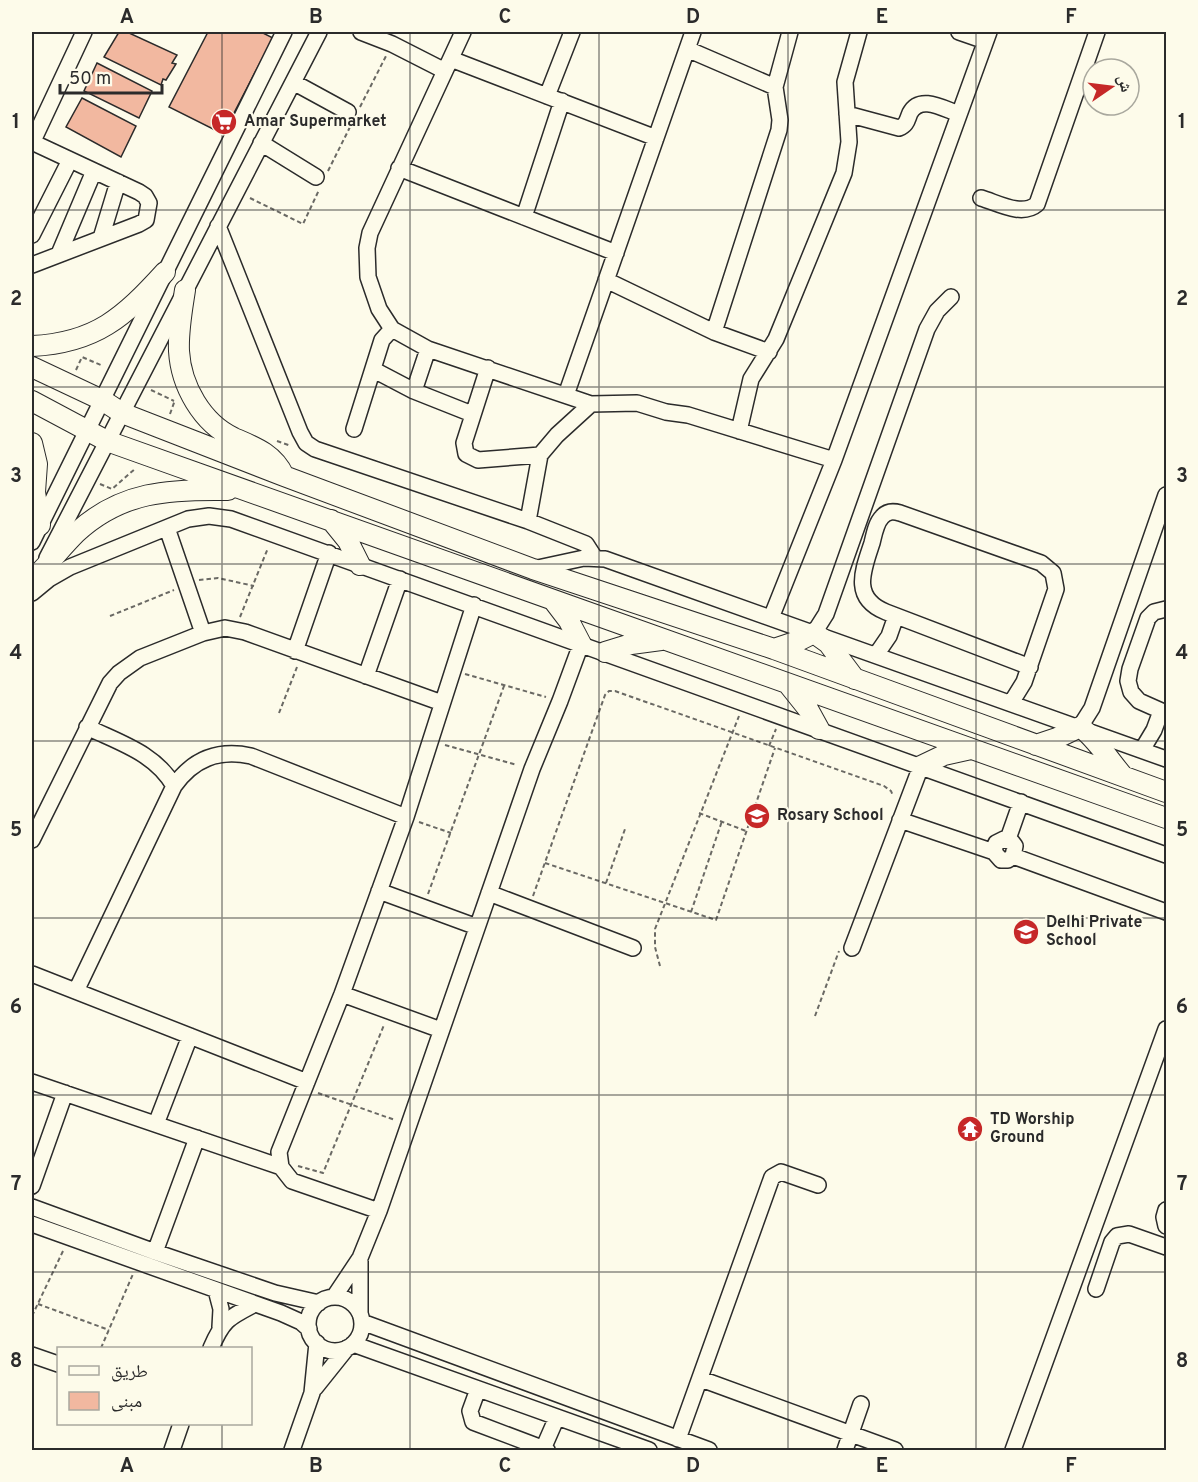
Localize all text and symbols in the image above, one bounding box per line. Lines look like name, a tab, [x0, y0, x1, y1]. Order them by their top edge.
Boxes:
text: A	[120, 5, 134, 31]
text: B	[309, 5, 323, 31]
text: C	[499, 5, 511, 31]
text: D	[686, 5, 700, 31]
text: E	[876, 5, 888, 31]
text: F	[1065, 5, 1077, 31]
scale bar	[60, 57, 162, 95]
north arrow	[1081, 57, 1141, 117]
text: 50 m	[69, 68, 111, 91]
text: ش	[1112, 73, 1135, 95]
supermarket icon: Amar Supermarket	[209, 107, 239, 137]
text: 1	[12, 110, 20, 136]
text: 1	[1178, 110, 1186, 136]
place label: Amar Supermarket	[244, 112, 387, 132]
text: 2	[10, 287, 22, 313]
text: 2	[1176, 287, 1188, 313]
text: 3	[10, 464, 22, 490]
text: 3	[1176, 464, 1188, 490]
text: 4	[10, 641, 22, 667]
text: 4	[1176, 641, 1188, 667]
school or university icon: Rosary School	[742, 801, 772, 831]
place label: Rosary School	[777, 806, 884, 826]
text: 5	[10, 818, 22, 844]
text: 5	[1176, 818, 1188, 844]
place label: Delhi Private School	[1046, 913, 1142, 951]
school or university icon: Delhi Private School	[1011, 917, 1041, 947]
text: 6	[10, 995, 22, 1021]
text: 6	[1176, 995, 1188, 1021]
place label: TD Worship Ground	[990, 1110, 1074, 1148]
temple icon: TD Worship Ground	[955, 1114, 985, 1144]
text: 7	[11, 1172, 21, 1198]
text: 7	[1177, 1172, 1187, 1198]
legend	[57, 1347, 252, 1425]
text: 8	[10, 1349, 22, 1375]
text: 8	[1176, 1349, 1188, 1375]
text: طريق	[111, 1361, 148, 1384]
text: مبنى	[111, 1391, 142, 1414]
text: A	[120, 1454, 134, 1480]
text: B	[309, 1454, 323, 1480]
text: C	[499, 1454, 511, 1480]
text: D	[686, 1454, 700, 1480]
text: E	[876, 1454, 888, 1480]
text: F	[1065, 1454, 1077, 1480]

